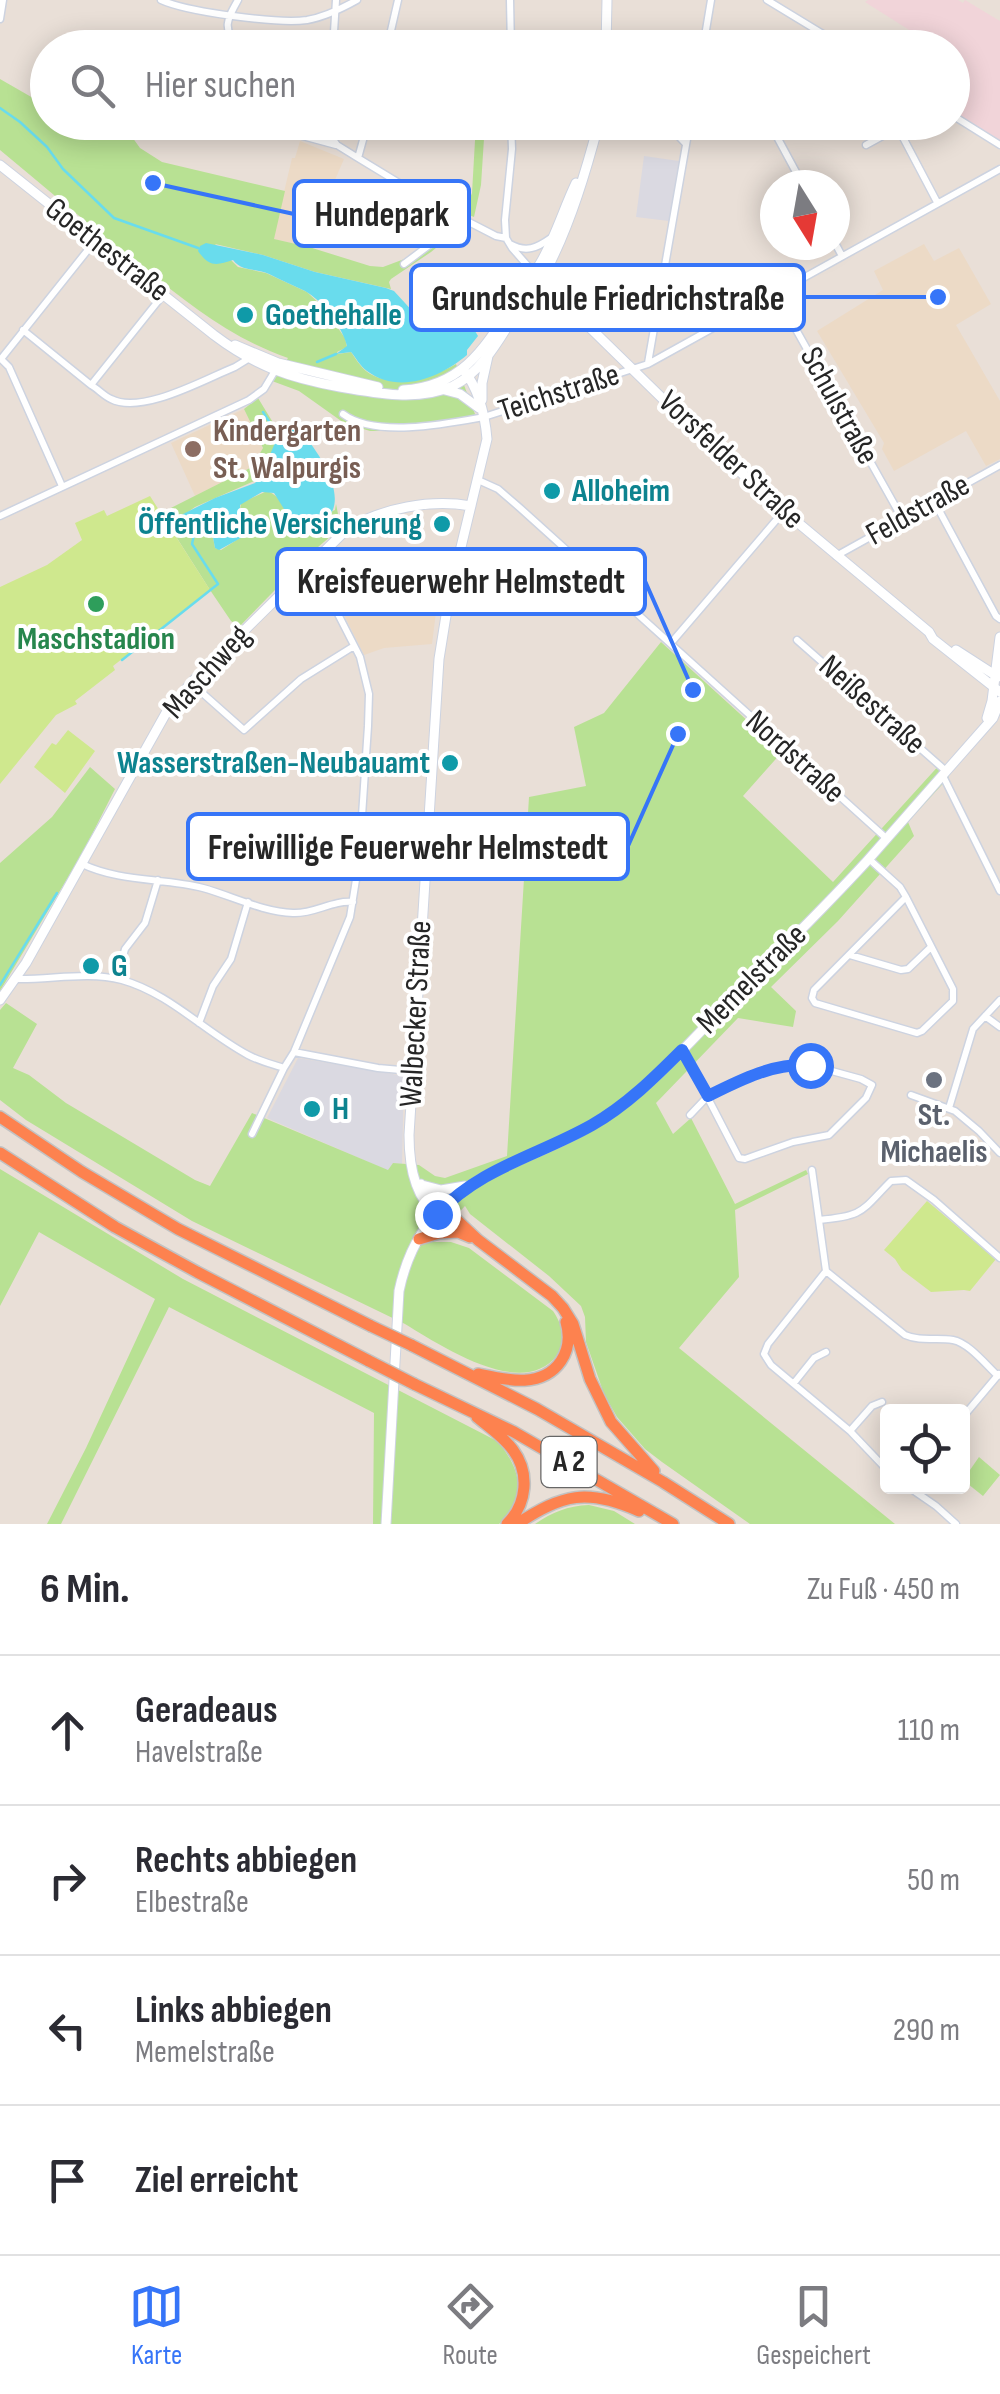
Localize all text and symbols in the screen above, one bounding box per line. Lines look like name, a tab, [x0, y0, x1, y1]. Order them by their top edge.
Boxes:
search box	[30, 30, 970, 140]
icon: search	[65, 58, 120, 113]
text: Hier suchen	[145, 63, 296, 108]
north arrow	[760, 170, 850, 260]
callout: Hundepark	[294, 181, 469, 246]
street label: Goethestraße	[37, 189, 177, 311]
text: Hundepark	[315, 194, 450, 237]
callout: Grundschule Friedrichstraße	[411, 265, 804, 330]
text: Grundschule Friedrichstraße	[431, 278, 785, 321]
place label: Goethehalle	[265, 296, 402, 335]
marker: Goethehalle	[234, 304, 256, 326]
street label: Schulstraße	[791, 341, 887, 471]
street label: Teichstraße	[494, 355, 624, 431]
street label: Vorsfelder Straße	[650, 382, 812, 538]
place label: Kindergarten St. Walpurgis	[213, 412, 361, 488]
marker: Kindergarten St. Walpurgis	[182, 438, 204, 460]
street label: Feldstraße	[859, 466, 977, 554]
place label: Alloheim	[571, 472, 670, 511]
marker: Alloheim	[541, 480, 563, 502]
place label: Öffentliche Versicherung	[138, 505, 422, 544]
marker: Öffentliche Versicherung	[431, 513, 453, 535]
callout: Kreisfeuerwehr Helmstedt	[277, 549, 645, 614]
text: Kreisfeuerwehr Helmstedt	[297, 561, 625, 604]
marker: Maschstadion	[85, 593, 107, 615]
street label: Maschweg	[155, 617, 259, 727]
place label: Maschstadion	[17, 620, 175, 659]
street label: Neißestraße	[811, 647, 933, 763]
street label: Nordstraße	[737, 702, 853, 812]
place label: Wasserstraßen-Neubauamt	[117, 744, 430, 783]
marker: Wasserstraßen-Neubauamt	[439, 752, 461, 774]
callout: Freiwillige Feuerwehr Helmstedt	[188, 814, 628, 879]
text: Freiwillige Feuerwehr Helmstedt	[208, 827, 608, 870]
street label: Memelstraße	[689, 916, 815, 1042]
street label: Walbecker Straße	[392, 920, 440, 1108]
place label: G	[111, 947, 128, 986]
marker: G	[80, 955, 102, 977]
route start	[788, 1043, 834, 1089]
marker: St. Michaelis	[923, 1069, 945, 1091]
place label: H	[332, 1090, 349, 1129]
place label: St. Michaelis	[881, 1096, 987, 1172]
marker: H	[301, 1098, 323, 1120]
route end	[415, 1192, 461, 1238]
map controls	[880, 1404, 970, 1494]
button: locate	[880, 1404, 970, 1494]
road number: A 2	[542, 1437, 596, 1487]
text: 6 Min.	[40, 1564, 130, 1615]
text: Zu Fuß · 450 m	[807, 1570, 960, 1609]
text: Geradeaus	[135, 1688, 278, 1733]
icon: ahead	[40, 1703, 95, 1758]
text: 110 m	[898, 1711, 960, 1750]
text: Havelstraße	[135, 1733, 263, 1772]
text: Rechts abbiegen	[135, 1838, 357, 1883]
icon: right	[40, 1853, 95, 1908]
text: 50 m	[907, 1861, 960, 1900]
text: Elbestraße	[135, 1883, 249, 1922]
text: Links abbiegen	[135, 1988, 332, 2033]
icon: left	[40, 2003, 95, 2058]
text: 290 m	[893, 2011, 960, 2050]
text: Memelstraße	[135, 2033, 275, 2072]
icon: arrive	[40, 2153, 95, 2208]
text: Ziel erreicht	[135, 2158, 298, 2203]
tab: Karte	[129, 2279, 184, 2372]
tab: Route	[442, 2279, 498, 2372]
tab: Gespeichert	[756, 2279, 871, 2372]

